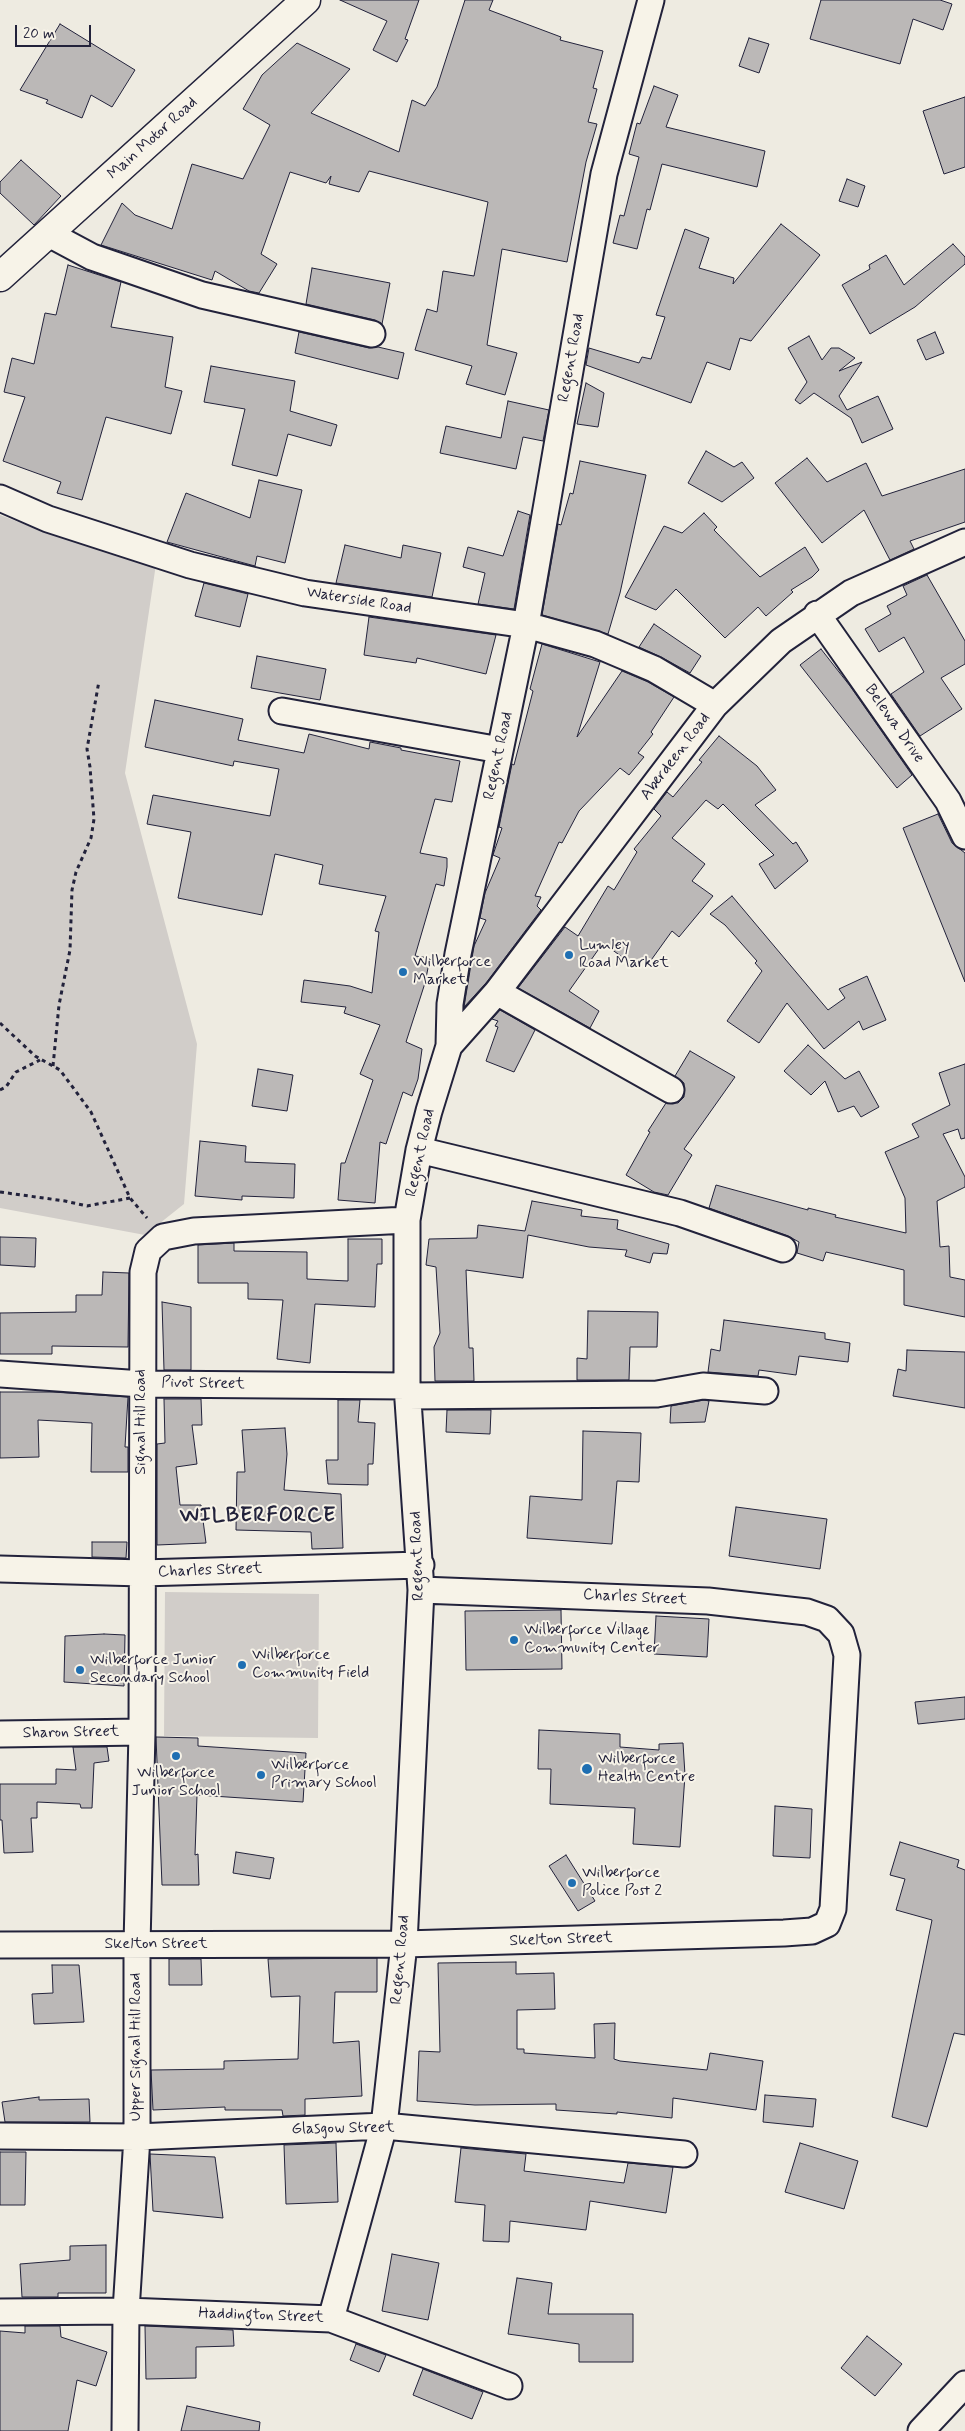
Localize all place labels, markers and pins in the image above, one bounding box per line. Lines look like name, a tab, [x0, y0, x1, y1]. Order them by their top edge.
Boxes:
place label: Lumley Road Market	[579, 936, 669, 974]
marker: Lumley Road Market	[563, 949, 575, 961]
place label: Wilberforce Market	[413, 953, 491, 991]
marker: Wilberforce Market	[397, 966, 409, 978]
place label: Wilberforce Village Community Center	[524, 1621, 659, 1659]
marker: Wilberforce Village Community Center	[508, 1634, 520, 1646]
place label: Wilberforce Community Field	[252, 1646, 369, 1684]
place label: Wilberforce Junior Secondary School	[90, 1651, 216, 1689]
marker: Wilberforce Community Field	[236, 1659, 248, 1671]
marker: Wilberforce Junior Secondary School	[74, 1664, 86, 1676]
marker: Wilberforce Junior School	[170, 1750, 182, 1762]
place label: Wilberforce Health Centre	[598, 1750, 695, 1788]
place label: Wilberforce Primary School	[271, 1756, 377, 1794]
marker: Wilberforce Health Centre	[580, 1762, 594, 1776]
place label: Wilberforce Junior School	[132, 1764, 220, 1802]
marker: Wilberforce Primary School	[255, 1769, 267, 1781]
place label: Wilberforce Police Post 2	[582, 1864, 662, 1902]
marker: Wilberforce Police Post 2	[566, 1877, 578, 1889]

